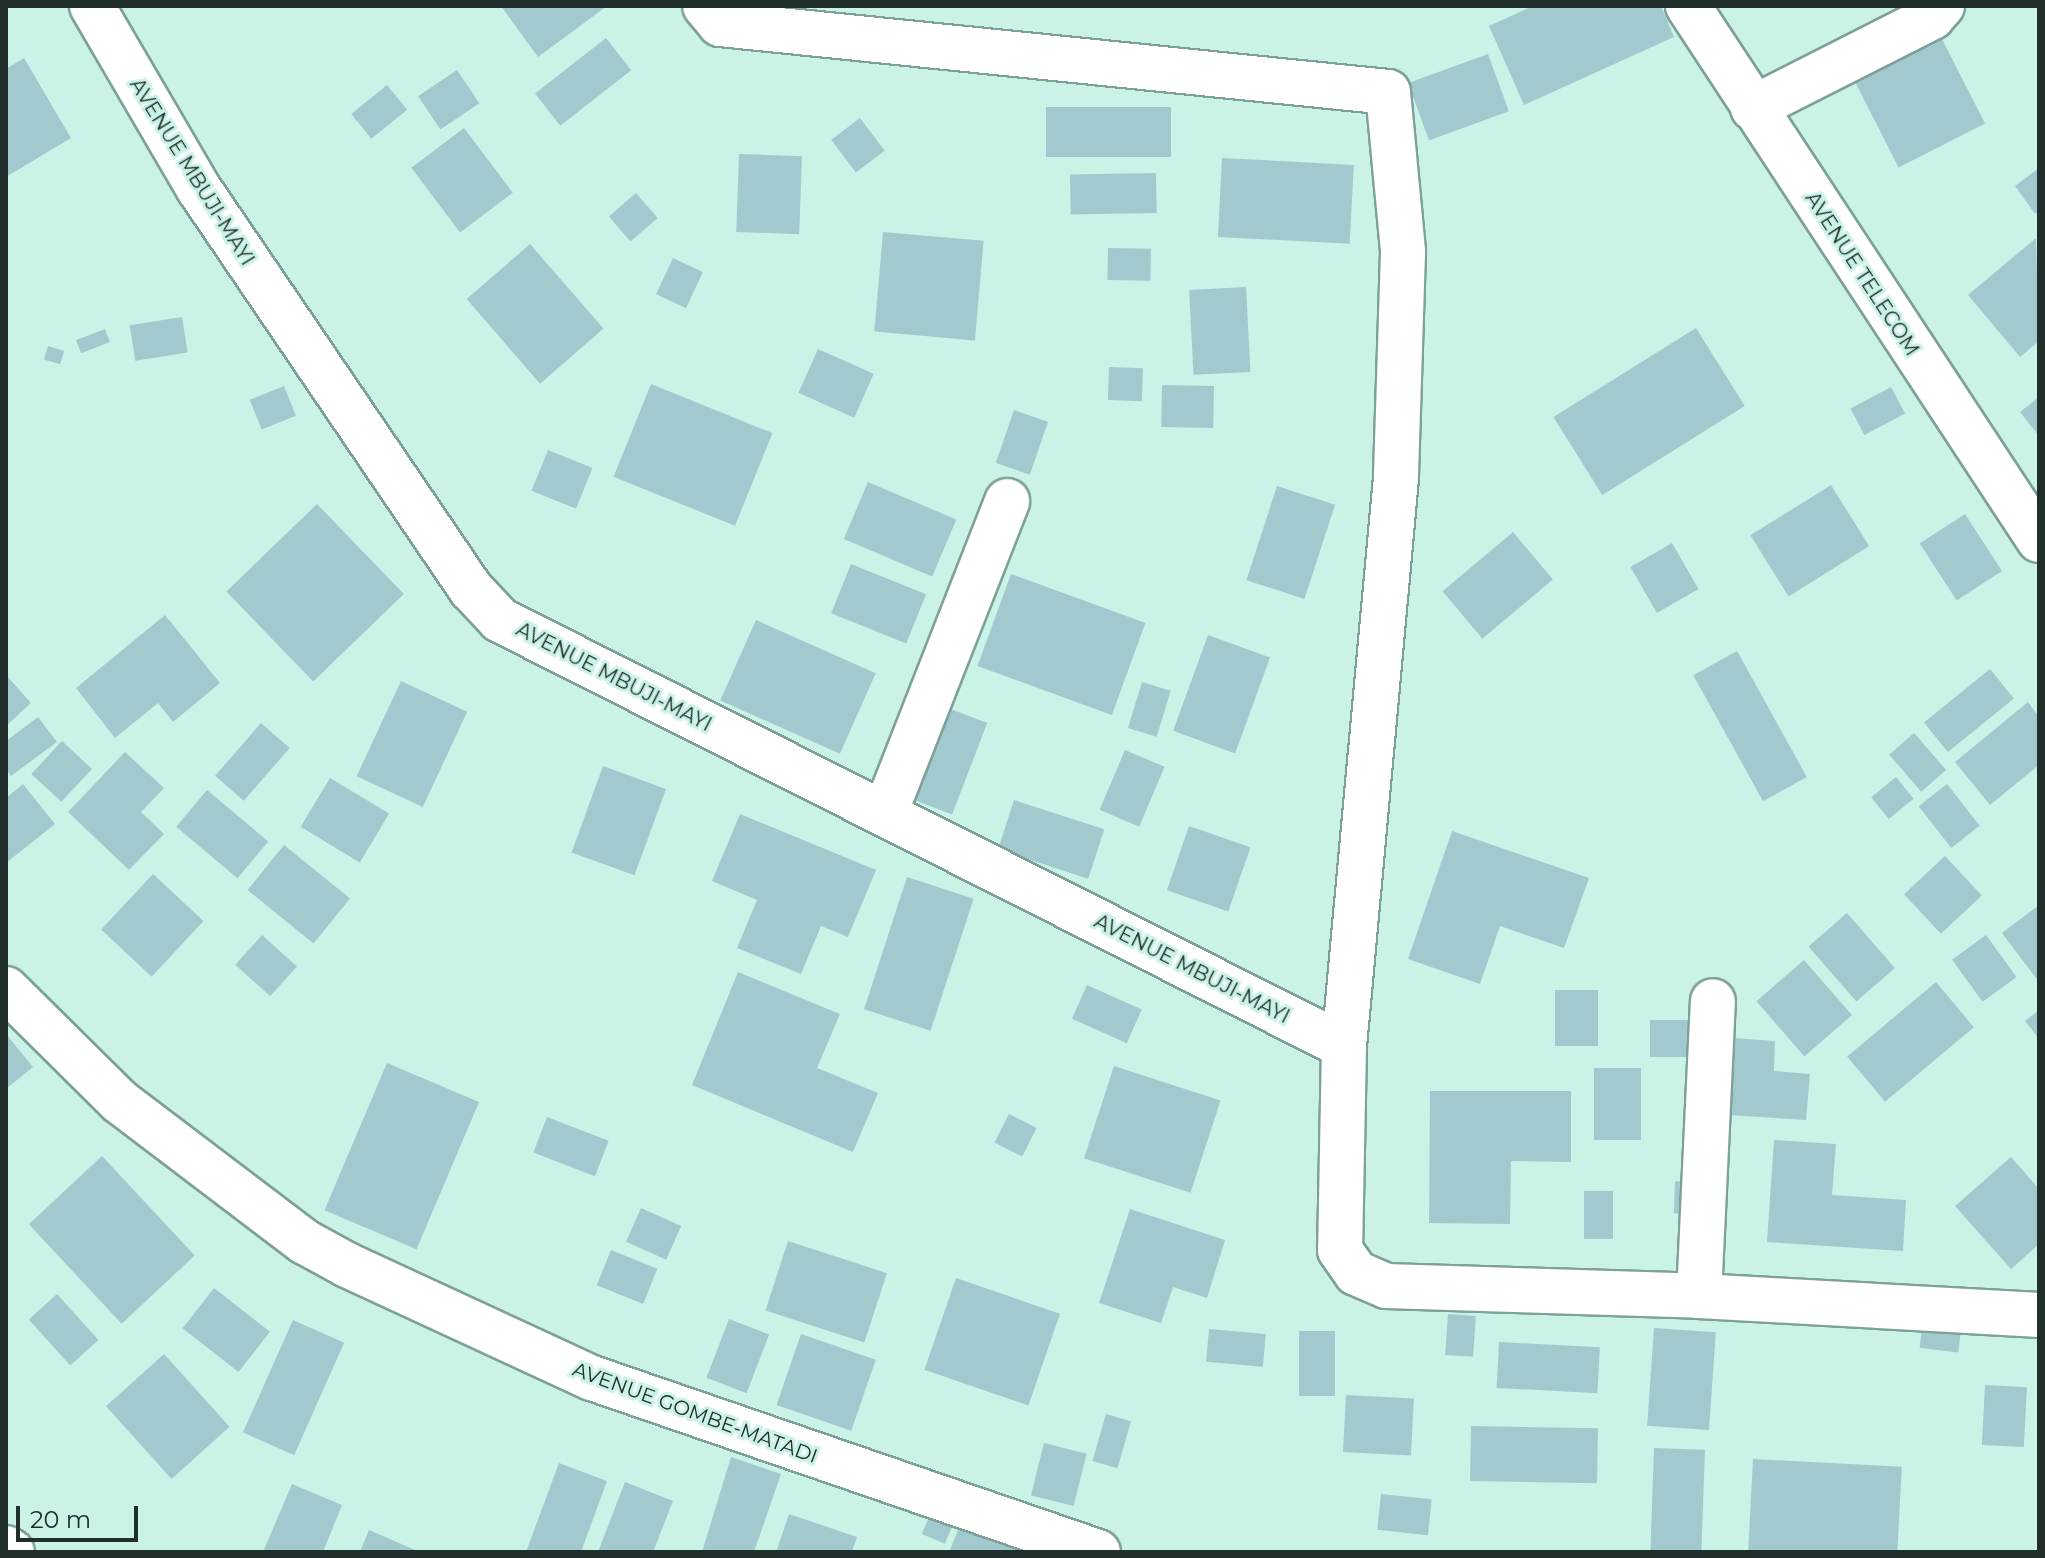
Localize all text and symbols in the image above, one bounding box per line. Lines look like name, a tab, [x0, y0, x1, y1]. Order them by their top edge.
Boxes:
street label: AVENUE MBUJI-MAYI	[125, 74, 259, 270]
street label: AVENUE TELECOM	[1800, 187, 1924, 361]
street label: AVENUE MBUJI-MAYI	[512, 617, 716, 737]
street label: AVENUE MBUJI-MAYI	[1090, 909, 1294, 1029]
street label: AVENUE GOMBE-MATADI	[569, 1357, 821, 1469]
scale bar	[20, 1490, 142, 1540]
text: 20 m	[30, 1505, 91, 1534]

